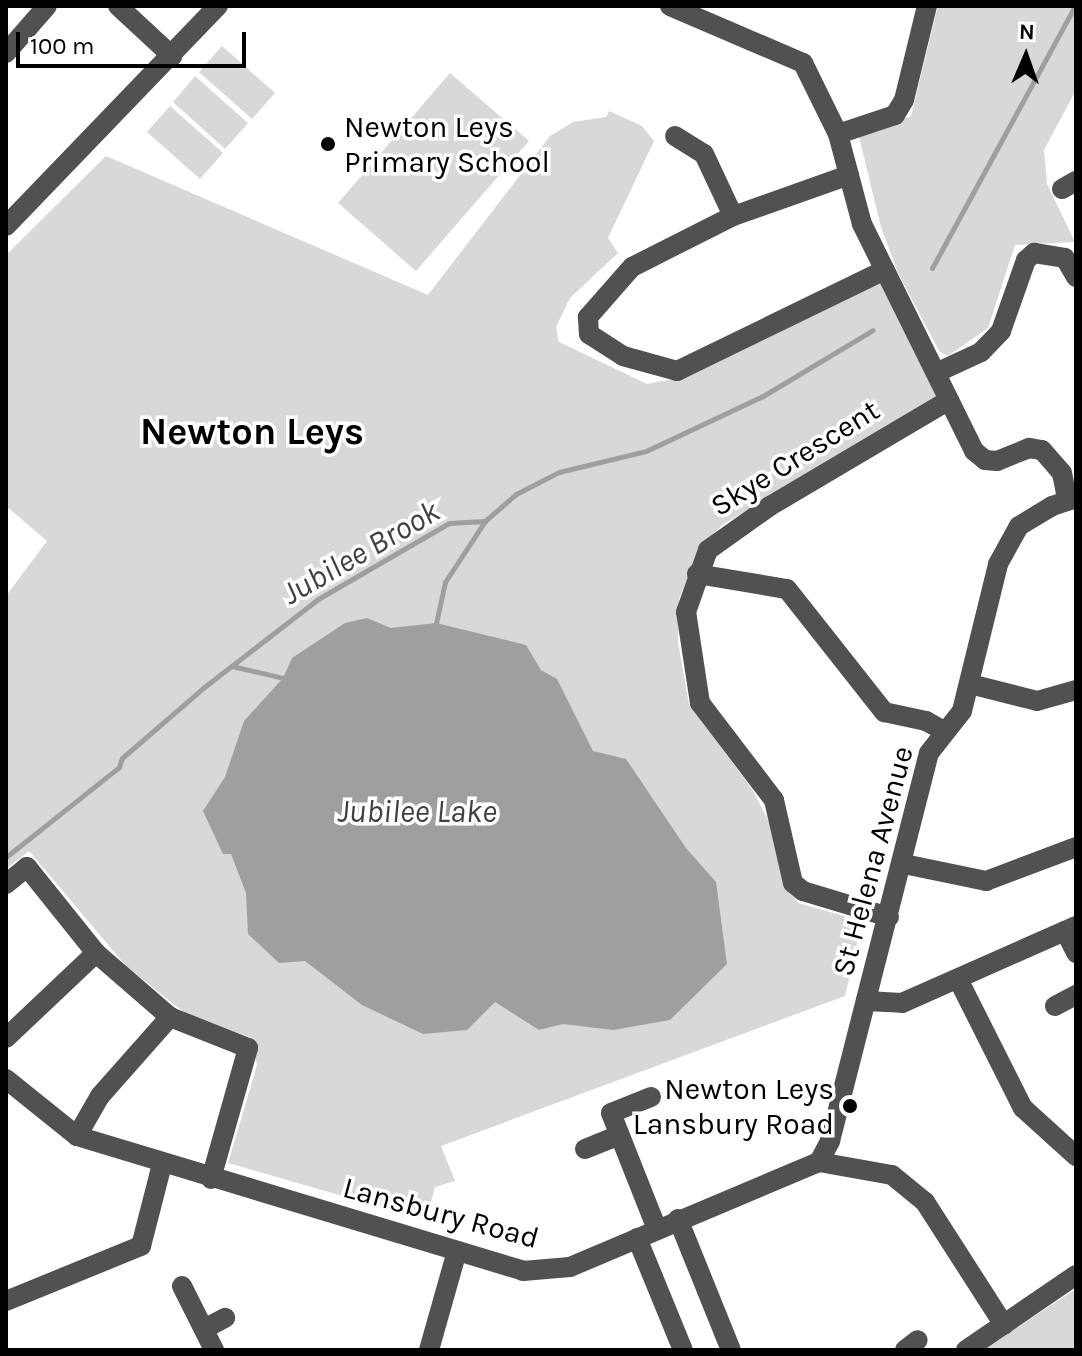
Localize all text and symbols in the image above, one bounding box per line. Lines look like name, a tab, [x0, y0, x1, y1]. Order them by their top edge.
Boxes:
scale bar	[20, 16, 250, 66]
north arrow	[986, 16, 1066, 96]
text: N	[1018, 19, 1035, 45]
text: 100 m	[30, 32, 95, 60]
place label: Newton Leys Primary School	[344, 109, 550, 180]
marker: Newton Leys Primary School	[319, 135, 337, 153]
street label: Skye Crescent	[704, 392, 886, 524]
district label: Newton Leys	[140, 409, 364, 455]
water label: Jubilee Brook	[275, 492, 447, 614]
street label: St Helena Avenue	[825, 742, 921, 980]
water label: Jubilee Lake	[337, 793, 497, 831]
place label: Newton Leys Lansbury Road	[633, 1071, 834, 1142]
marker: Newton Leys Lansbury Road	[841, 1097, 859, 1115]
street label: Lansbury Road	[339, 1170, 543, 1256]

